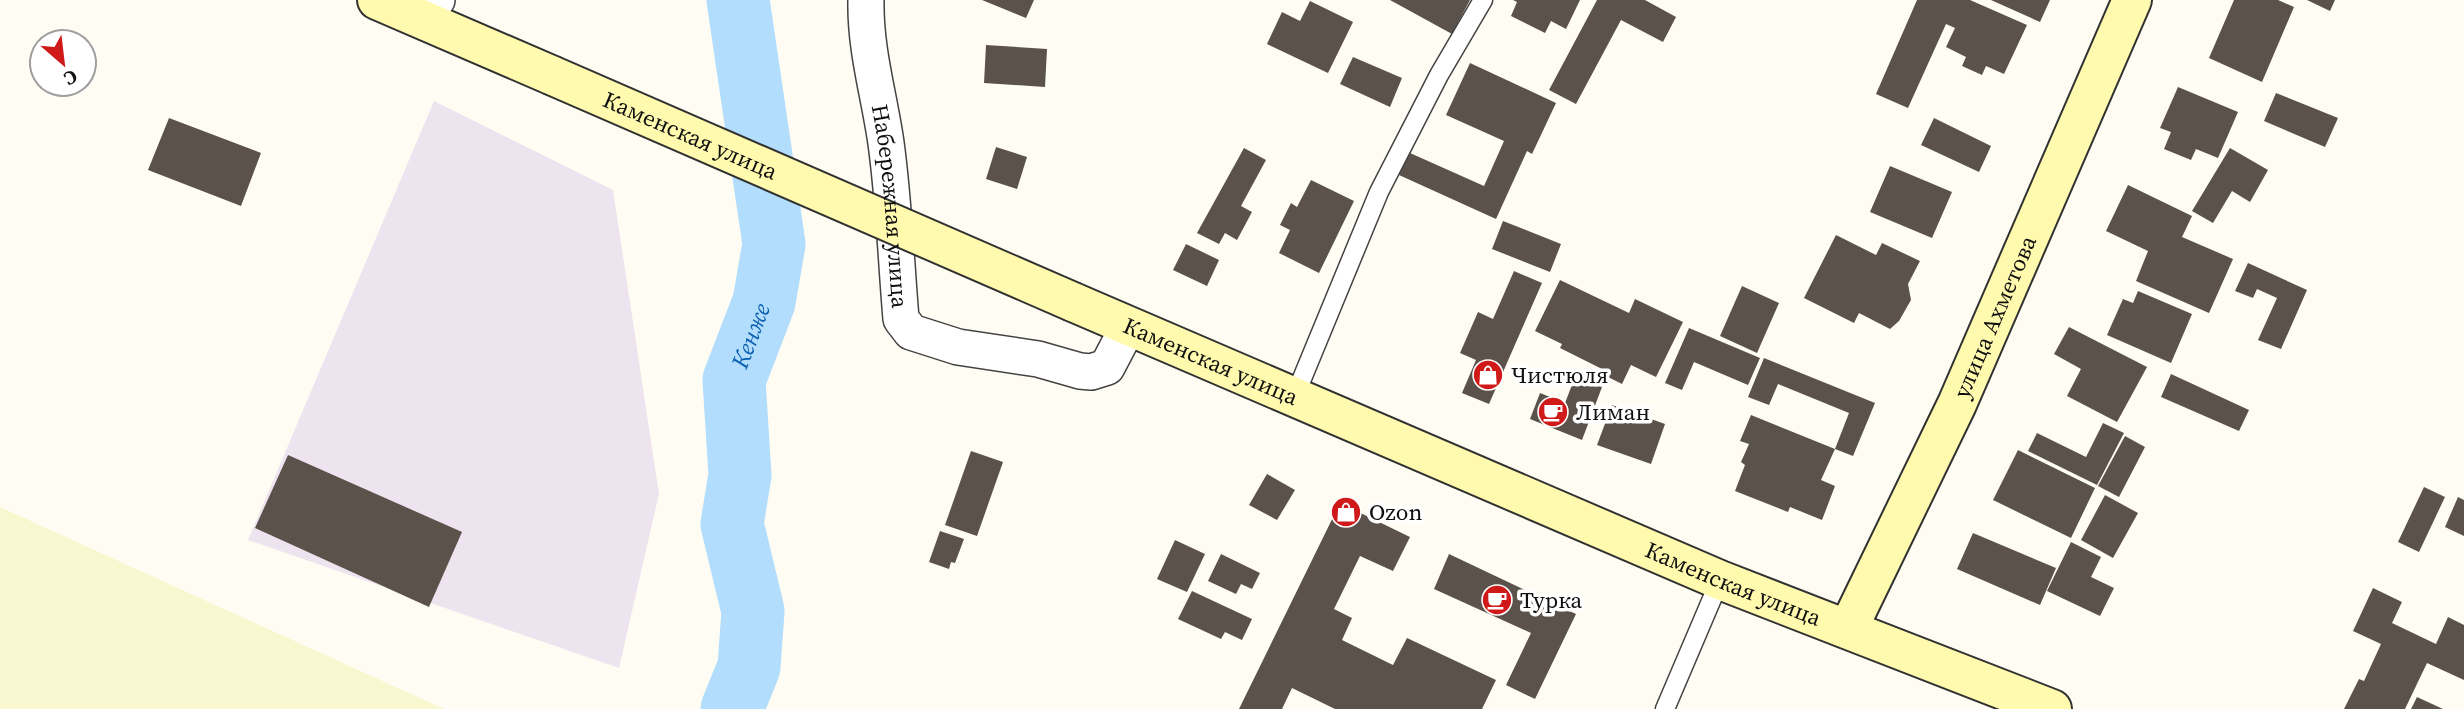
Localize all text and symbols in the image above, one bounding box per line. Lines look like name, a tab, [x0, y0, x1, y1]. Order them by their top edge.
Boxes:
north arrow	[28, 28, 98, 98]
text: С	[60, 64, 82, 92]
street label: Каменская улица	[598, 84, 783, 188]
street label: Набережная улица	[864, 102, 916, 310]
street label: улица Ахметова	[1945, 230, 2044, 403]
water label: Кенже	[723, 298, 778, 374]
street label: Каменская улица	[1118, 310, 1303, 413]
shop icon: Чистюля	[1471, 358, 1505, 392]
place label: Чистюля	[1511, 359, 1609, 391]
cafe icon: Лиман	[1536, 395, 1570, 429]
place label: Лиман	[1576, 396, 1650, 428]
shop icon: Ozon	[1329, 495, 1363, 529]
place label: Ozon	[1369, 496, 1422, 528]
street label: Каменская улица	[1640, 534, 1826, 634]
cafe icon: Турка	[1480, 583, 1514, 617]
place label: Турка	[1520, 584, 1583, 616]

